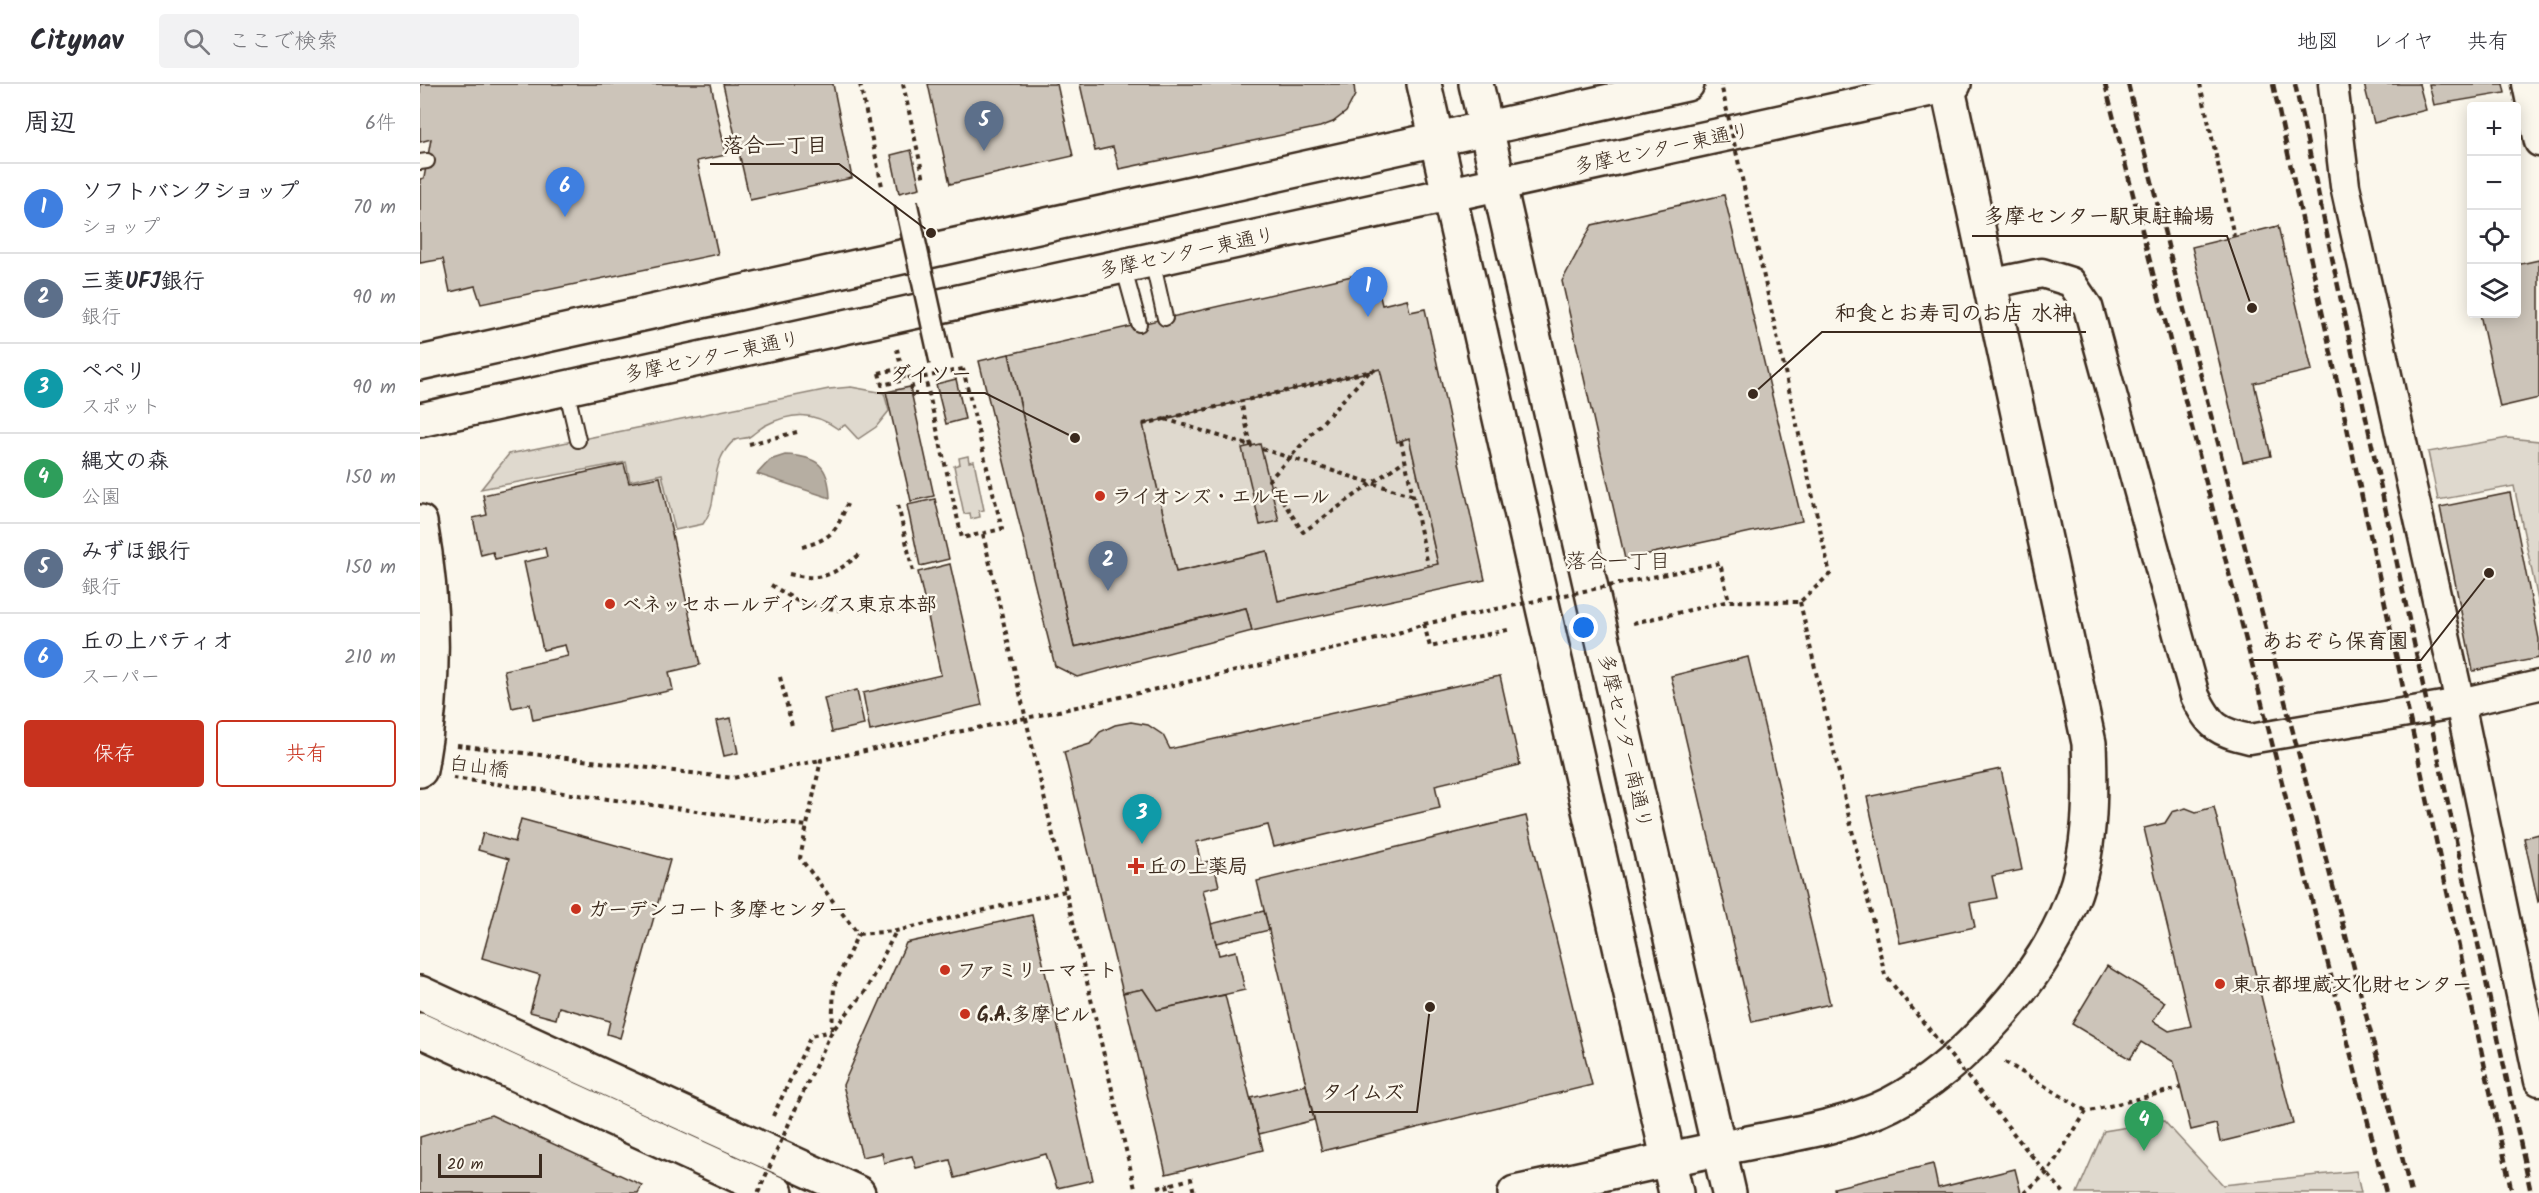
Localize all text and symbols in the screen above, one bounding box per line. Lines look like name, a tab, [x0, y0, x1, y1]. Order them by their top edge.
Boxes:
search box	[159, 14, 579, 68]
text: Citynav	[30, 19, 123, 64]
icon: search	[180, 25, 213, 58]
text: ここで検索	[228, 25, 338, 60]
text: 地図	[2297, 26, 2339, 59]
text: レイヤ	[2372, 26, 2434, 59]
text: 共有	[2467, 26, 2509, 59]
pin: 5	[964, 101, 1004, 151]
map controls	[2467, 102, 2521, 318]
button: +	[2467, 102, 2521, 156]
text: 周辺	[24, 103, 76, 145]
text: 6件	[365, 108, 396, 140]
street label: 多摩センター東通り	[1571, 116, 1753, 184]
callout: 落合一丁目	[710, 125, 839, 164]
text: 落合一丁目	[723, 130, 828, 163]
button: −	[2467, 156, 2521, 210]
pin: 6	[546, 168, 584, 217]
text: ソフトバンクショップ	[81, 175, 299, 210]
text: 1	[40, 192, 47, 224]
text: 70 m	[353, 192, 396, 224]
callout: 多摩センター駅東駐輪場	[1972, 197, 2227, 236]
text: 多摩センター駅東駐輪場	[1984, 201, 2215, 234]
button: locate	[2467, 210, 2521, 264]
text: ショップ	[81, 212, 160, 244]
street label: 多摩センター東通り	[1096, 220, 1278, 288]
button: layers	[2467, 264, 2521, 318]
text: 三菱UFJ銀行	[81, 265, 205, 300]
pin: 1	[1348, 268, 1388, 317]
text: 2	[38, 282, 49, 314]
text: 90 m	[352, 282, 396, 314]
callout: 和食とお寿司のお店 水神	[1822, 293, 2086, 332]
text: 和食とお寿司のお店 水神	[1835, 298, 2073, 331]
text: 銀行	[81, 302, 121, 334]
street label: 多摩センター東通り	[621, 324, 803, 392]
callout: ダイソー	[877, 354, 985, 393]
text: ペペリ	[81, 355, 147, 390]
text: ダイソー	[890, 359, 972, 392]
text: 3	[38, 372, 49, 404]
text: 90 m	[352, 372, 396, 404]
text: スポット	[81, 392, 161, 424]
text: 縄文の森	[81, 445, 169, 480]
text: 4	[38, 462, 49, 494]
text: 150 m	[345, 462, 396, 494]
text: 公園	[81, 482, 121, 514]
place label: ライオンズ・エルモール	[1112, 482, 1330, 514]
marker: ライオンズ・エルモール	[1093, 489, 1107, 503]
text: みずほ銀行	[81, 535, 191, 570]
pin: 2	[1088, 542, 1128, 591]
district label: 落合一丁目	[1566, 546, 1671, 579]
text: 5	[38, 552, 49, 584]
text: 150 m	[345, 552, 396, 584]
text: 銀行	[81, 572, 121, 604]
place label: ベネッセホールディングス東京本部	[622, 590, 937, 622]
marker: ベネッセホールディングス東京本部	[603, 597, 617, 611]
your location	[1569, 613, 1598, 642]
callout: あおぞら保育園	[2250, 621, 2421, 660]
text: 丘の上パティオ	[81, 625, 234, 660]
text: あおぞら保育園	[2262, 626, 2409, 659]
text: 6	[38, 642, 49, 674]
text: 210 m	[344, 642, 396, 674]
street label: 多摩センター南通り	[1588, 651, 1660, 832]
text: スーパー	[81, 662, 160, 694]
button: 保存	[24, 720, 204, 787]
button: 共有	[216, 720, 396, 787]
street label: 白山橋	[447, 748, 510, 788]
pin: 3	[1122, 794, 1162, 844]
place label: 丘の上薬局	[1148, 852, 1248, 884]
marker: 丘の上薬局	[1129, 859, 1143, 873]
place label: ガーデンコート多摩センター	[588, 895, 848, 927]
marker: ガーデンコート多摩センター	[569, 902, 583, 916]
place label: ファミリーマート	[957, 956, 1118, 988]
marker: ファミリーマート	[938, 963, 952, 977]
place label: 東京都埋蔵文化財センター	[2232, 970, 2472, 1002]
marker: 東京都埋蔵文化財センター	[2213, 977, 2227, 991]
place label: G.A.多摩ビル	[977, 1000, 1091, 1032]
marker: G.A.多摩ビル	[958, 1007, 972, 1021]
callout: タイムズ	[1309, 1073, 1417, 1112]
text: タイムズ	[1322, 1077, 1404, 1110]
pin: 4	[2124, 1102, 2164, 1151]
scale bar	[438, 1151, 542, 1178]
text: 20 m	[447, 1152, 483, 1177]

